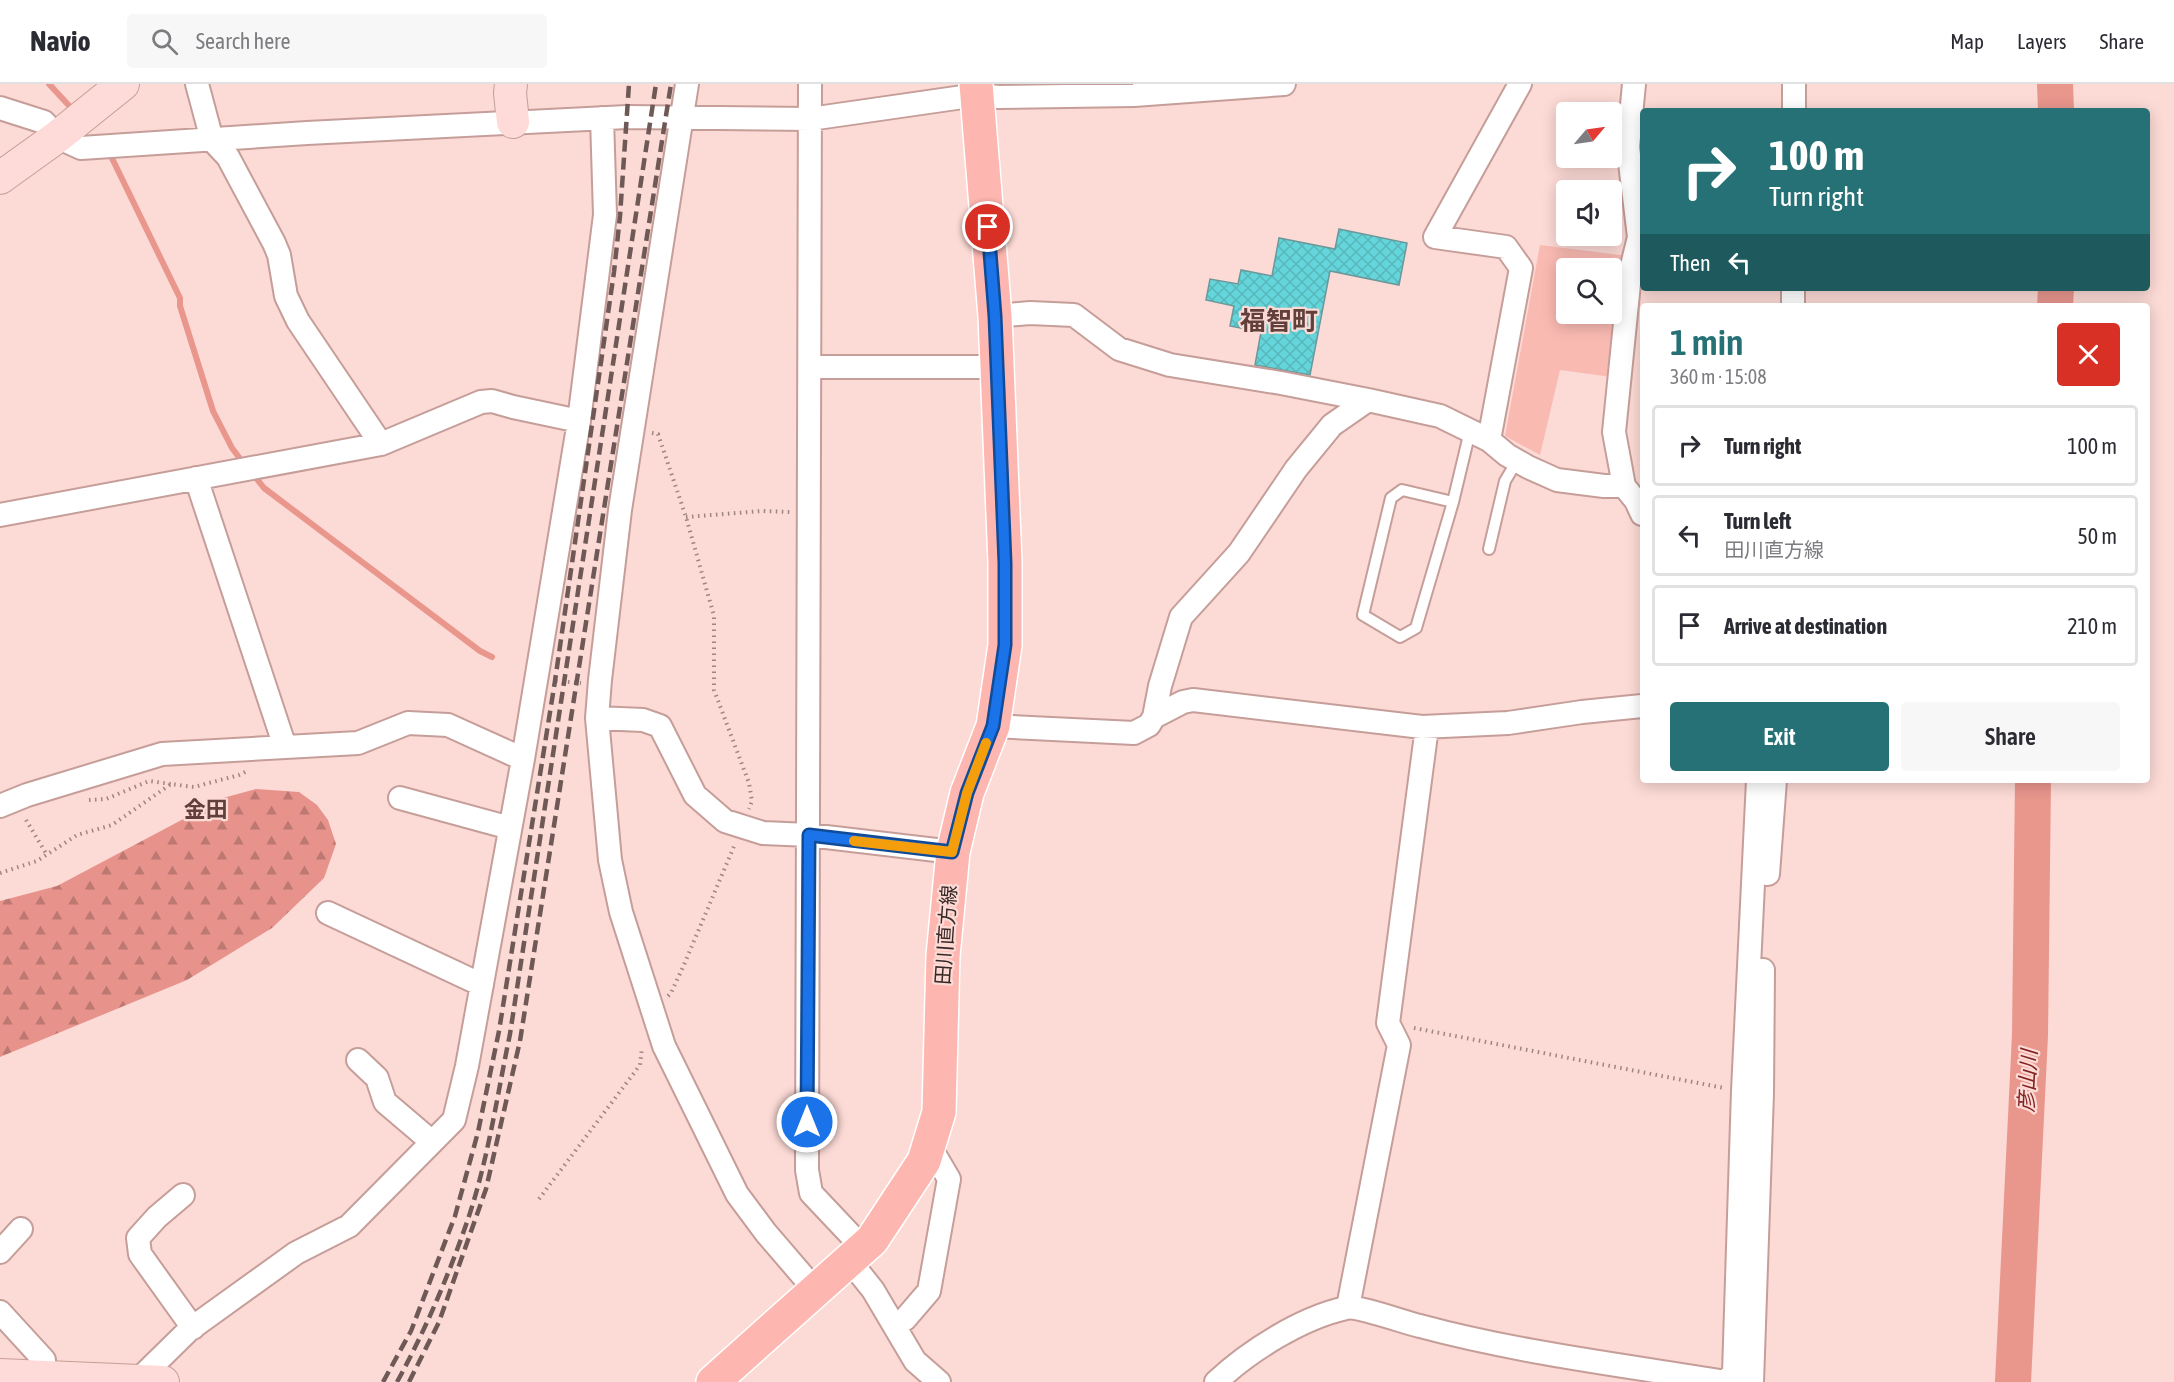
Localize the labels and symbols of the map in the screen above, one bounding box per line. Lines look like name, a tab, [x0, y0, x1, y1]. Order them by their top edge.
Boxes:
north arrow	[1556, 102, 1622, 168]
pin	[962, 201, 1013, 252]
district label: 福智町	[1240, 306, 1318, 336]
district label: 金田	[184, 796, 228, 822]
street label: 田川直方線	[931, 884, 960, 986]
water label: 彦山川	[2013, 1047, 2041, 1113]
position arrow	[775, 1090, 839, 1154]

